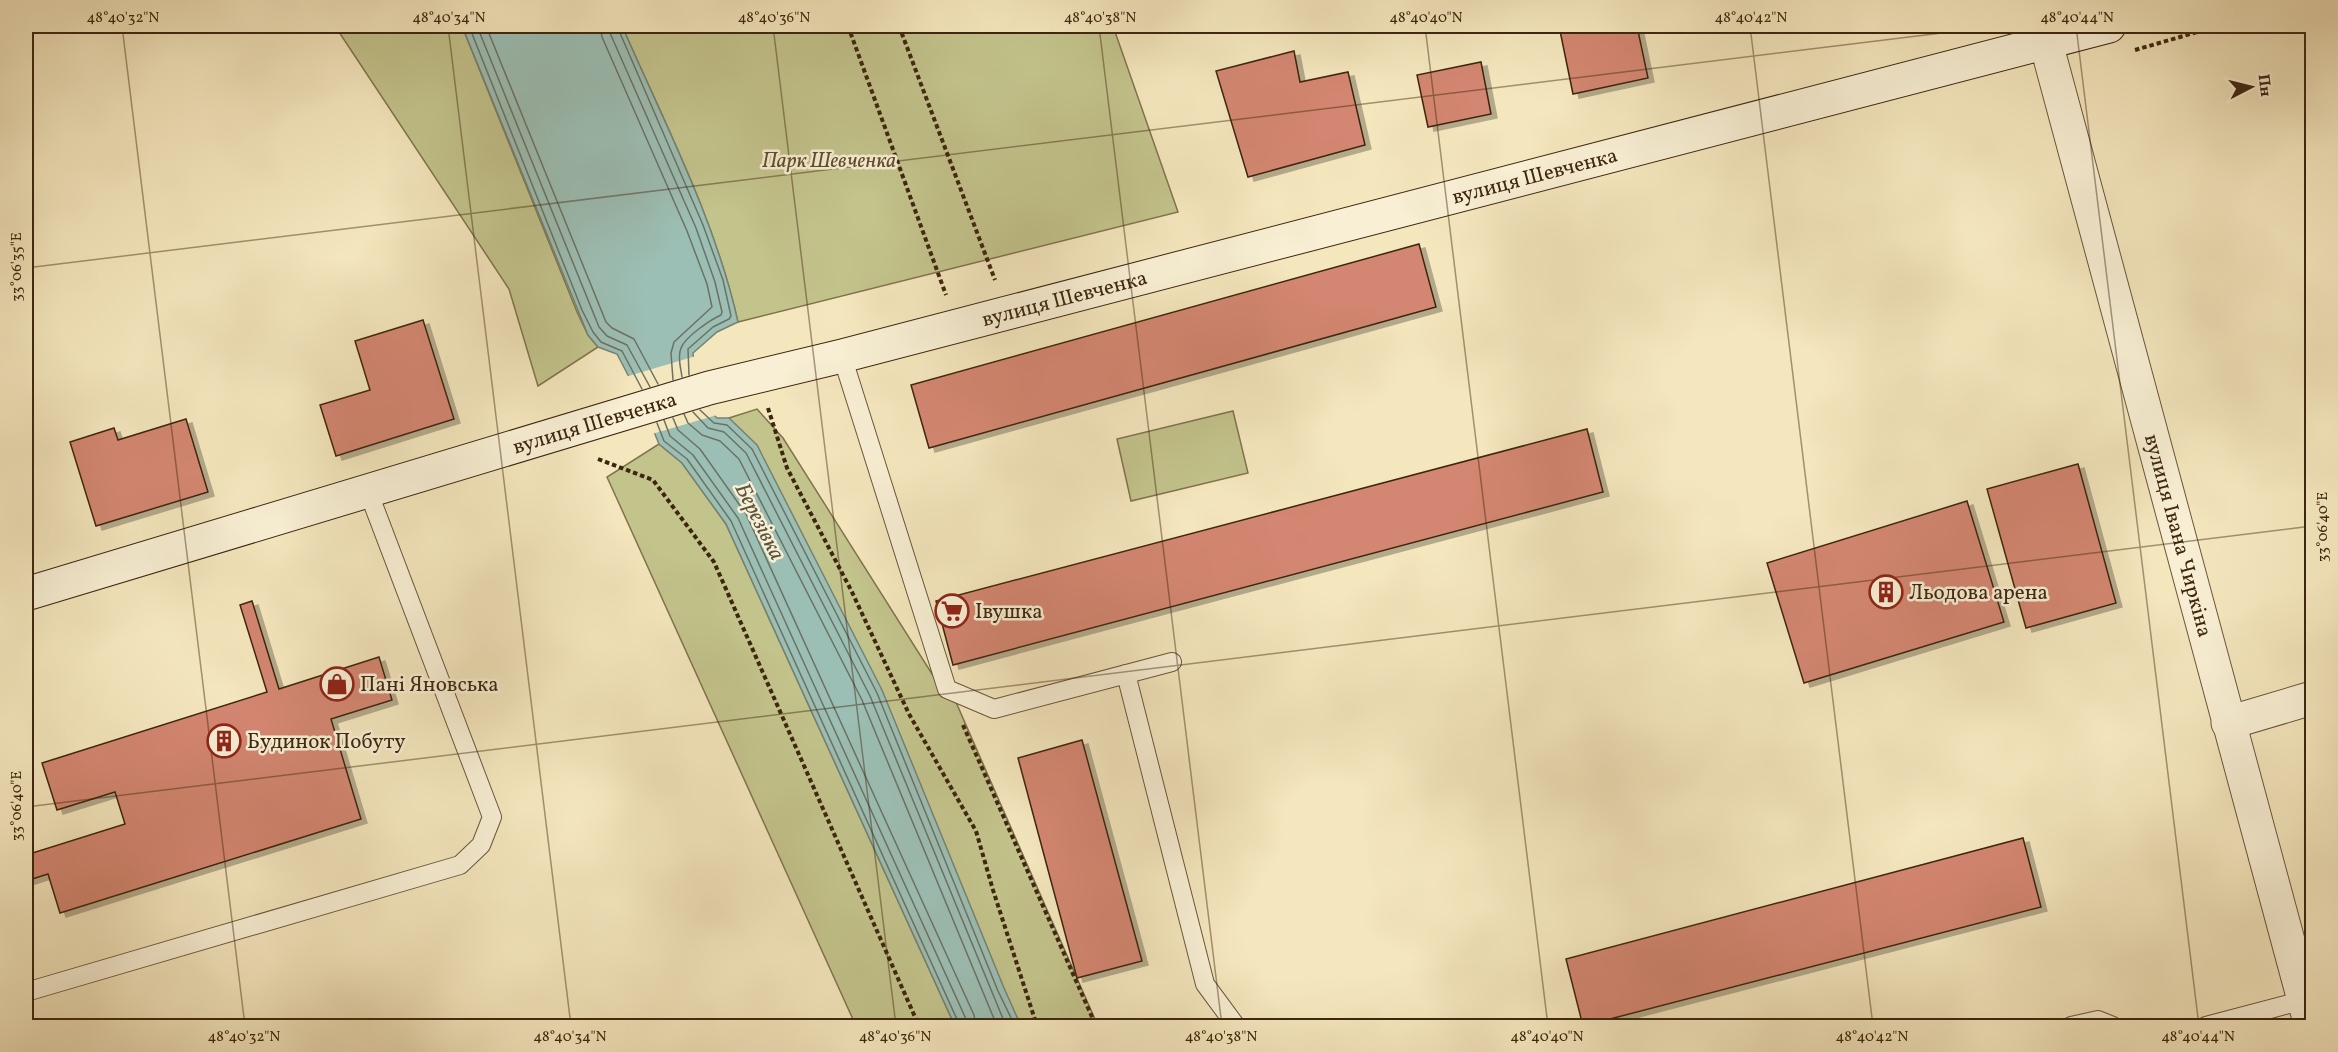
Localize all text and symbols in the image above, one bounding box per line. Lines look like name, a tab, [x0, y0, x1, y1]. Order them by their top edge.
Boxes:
text: 48°40'32"N	[87, 8, 159, 29]
text: 48°40'34"N	[412, 8, 486, 29]
text: 48°40'36"N	[738, 8, 810, 29]
text: 48°40'38"N	[1064, 8, 1136, 29]
text: 48°40'40"N	[1389, 8, 1463, 29]
text: 48°40'42"N	[1715, 8, 1787, 29]
text: 48°40'44"N	[2040, 8, 2114, 29]
north arrow	[2221, 57, 2281, 117]
text: Пн	[2252, 73, 2276, 98]
street label: вулиця Шевченка	[1449, 142, 1621, 212]
park label: Парк Шевченка	[762, 147, 896, 176]
text: 33°06'35"E	[7, 232, 28, 302]
street label: вулиця Шевченка	[979, 264, 1151, 335]
street label: вулиця Шевченка	[510, 385, 681, 462]
street label: вулиця Івана Чиркіна	[2136, 431, 2219, 641]
water label: Березівка	[726, 478, 791, 566]
text: 33°06'40"E	[2313, 492, 2334, 562]
building icon: Льодова арена	[1868, 574, 1904, 610]
place label: Льодова арена	[1909, 579, 2048, 608]
supermarket icon: Івушка	[934, 593, 970, 629]
place label: Івушка	[975, 598, 1043, 627]
shop icon: Пані Яновська	[319, 666, 355, 702]
place label: Пані Яновська	[360, 671, 499, 700]
building icon: Будинок Побуту	[206, 723, 242, 759]
place label: Будинок Побуту	[247, 728, 406, 757]
text: 33°06'40"E	[7, 771, 28, 841]
text: 48°40'32"N	[208, 1027, 280, 1048]
text: 48°40'34"N	[533, 1027, 607, 1048]
text: 48°40'36"N	[859, 1027, 931, 1048]
text: 48°40'38"N	[1185, 1027, 1257, 1048]
text: 48°40'40"N	[1510, 1027, 1584, 1048]
text: 48°40'42"N	[1836, 1027, 1908, 1048]
text: 48°40'44"N	[2161, 1027, 2235, 1048]

